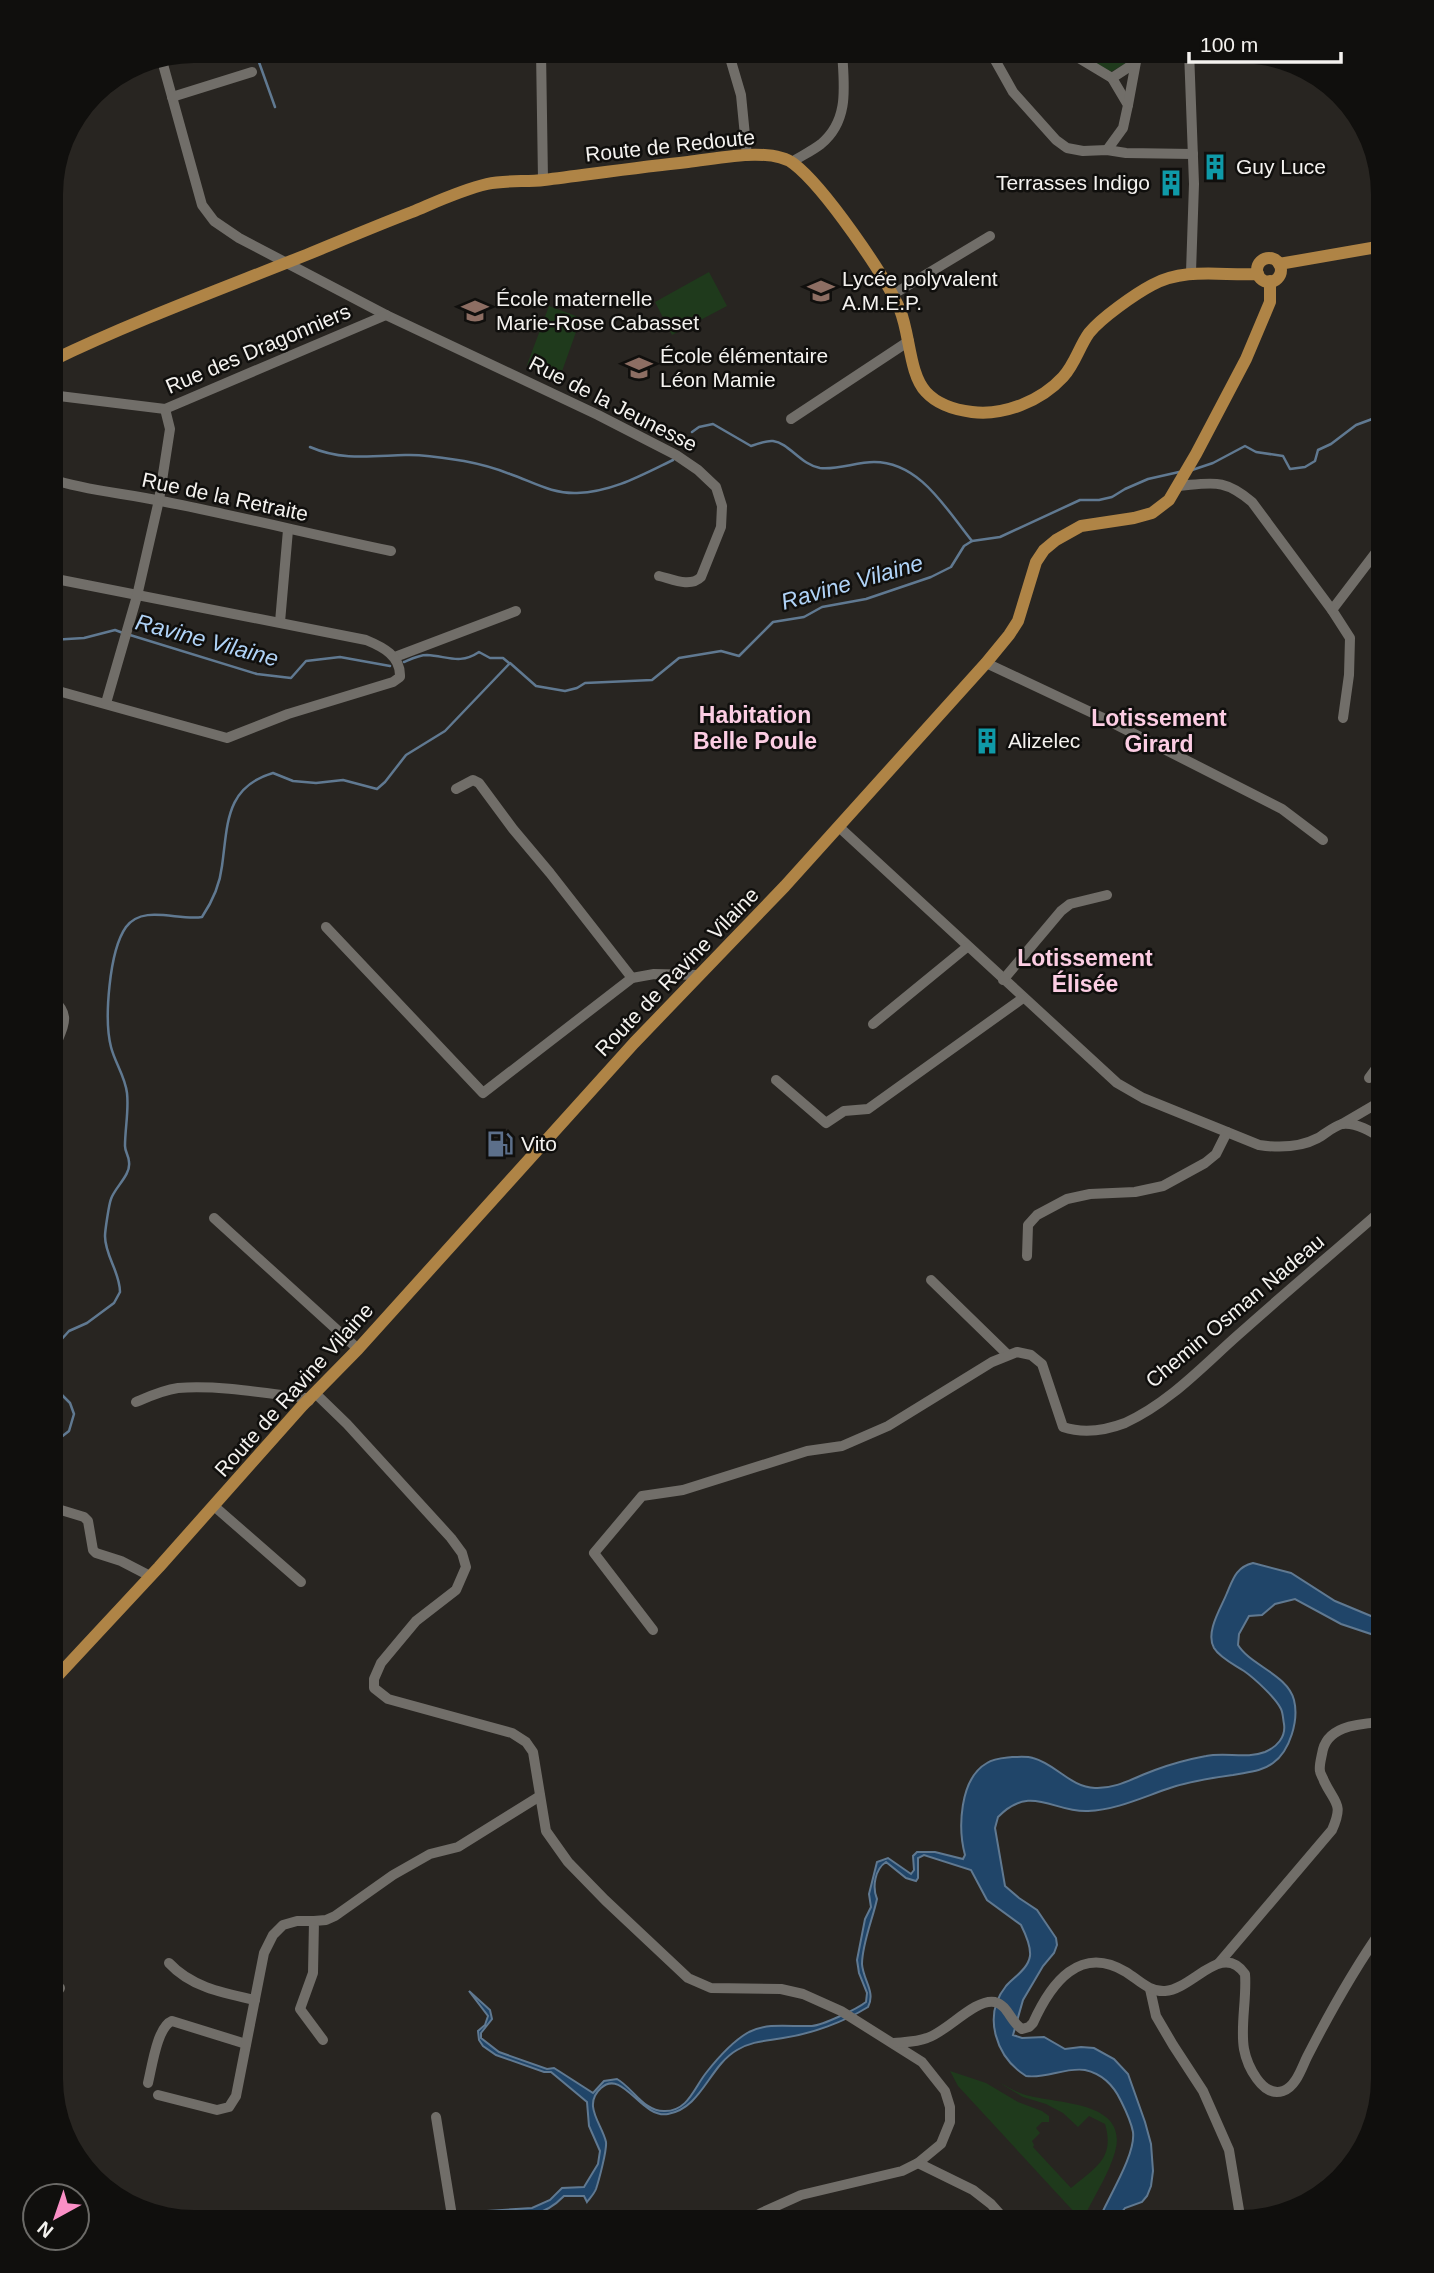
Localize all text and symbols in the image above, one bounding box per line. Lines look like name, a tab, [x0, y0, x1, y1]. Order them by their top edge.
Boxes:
scale bar	[1189, 21, 1341, 65]
text: 100 m	[1200, 33, 1258, 56]
street label: Route de Redoute	[584, 125, 756, 166]
building icon: Guy Luce	[1200, 152, 1230, 182]
place label: Guy Luce	[1236, 155, 1326, 178]
building icon: Terrasses Indigo	[1156, 168, 1186, 198]
place label: Terrasses Indigo	[996, 171, 1150, 194]
place label: Lycée polyvalent A.M.E.P.	[842, 267, 998, 314]
school or university icon: Lycée polyvalent A.M.E.P.	[806, 276, 836, 306]
place label: École maternelle Marie-Rose Cabasset	[496, 287, 699, 334]
school or university icon: École maternelle Marie-Rose Cabasset	[460, 296, 490, 326]
street label: Rue des Dragonniers	[162, 299, 354, 398]
place label: École élémentaire Léon Mamie	[660, 344, 828, 391]
street label: Rue de la Jeunesse	[525, 351, 701, 456]
school or university icon: École élémentaire Léon Mamie	[624, 353, 654, 383]
street label: Rue de la Retraite	[140, 468, 310, 525]
water label: Ravine Vilaine	[778, 549, 926, 615]
water label: Ravine Vilaine	[133, 608, 281, 672]
district label: Habitation Belle Poule	[693, 702, 817, 754]
district label: Lotissement Girard	[1091, 705, 1227, 757]
building icon: Alizelec	[972, 726, 1002, 756]
place label: Alizelec	[1008, 729, 1080, 752]
street label: Route de Ravine Vilaine	[590, 883, 763, 1061]
district label: Lotissement Élisée	[1017, 945, 1153, 997]
fuel station icon: Vito	[485, 1129, 515, 1159]
place label: Vito	[521, 1132, 557, 1155]
street label: Chemin Osman Nadeau	[1141, 1229, 1328, 1392]
street label: Route de Ravine Vilaine	[210, 1298, 377, 1481]
north arrow	[21, 2182, 91, 2252]
text: N	[33, 2217, 57, 2242]

